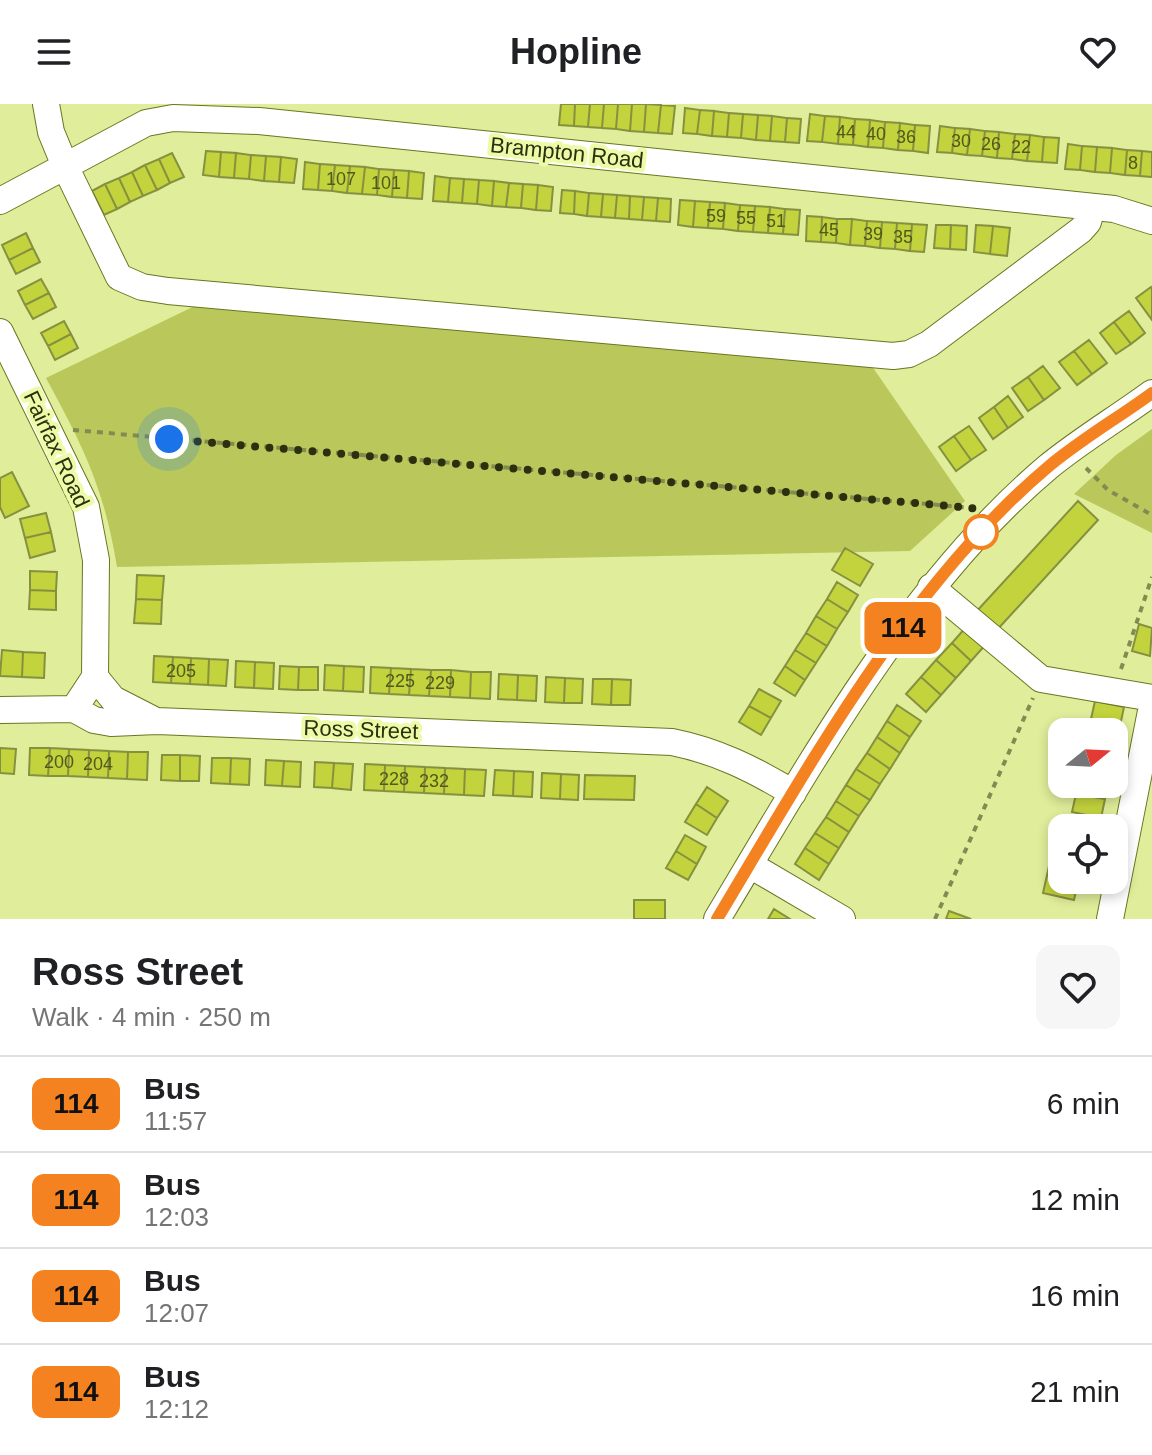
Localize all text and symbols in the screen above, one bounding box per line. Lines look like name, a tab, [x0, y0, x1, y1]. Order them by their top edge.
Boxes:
icon: menu	[32, 30, 76, 74]
icon: heart	[1076, 30, 1120, 74]
text: Hopline	[510, 31, 642, 72]
house number: 44	[836, 122, 856, 142]
house number: 40	[866, 124, 886, 144]
house number: 36	[896, 127, 916, 147]
house number: 30	[951, 131, 971, 151]
street label: Brampton Road	[489, 132, 645, 173]
house number: 26	[981, 134, 1001, 154]
house number: 22	[1011, 137, 1031, 157]
house number: 8	[1128, 153, 1138, 173]
house number: 107	[326, 169, 356, 189]
house number: 101	[371, 173, 401, 193]
house number: 59	[706, 206, 726, 226]
house number: 55	[736, 208, 756, 228]
house number: 51	[766, 211, 786, 231]
house number: 45	[819, 220, 839, 240]
house number: 39	[863, 224, 883, 244]
house number: 35	[893, 227, 913, 247]
street label: Fairfax Road	[19, 387, 94, 512]
your location	[149, 419, 189, 459]
unlabelled marker	[964, 515, 998, 549]
line badge: 114	[857, 602, 949, 654]
text: 114	[880, 612, 926, 643]
house number: 205	[166, 661, 196, 681]
house number: 225	[385, 671, 415, 691]
house number: 229	[425, 673, 455, 693]
street label: Ross Street	[303, 715, 419, 744]
north arrow	[1048, 718, 1128, 798]
map controls	[1048, 718, 1128, 894]
house number: 200	[44, 752, 74, 772]
house number: 204	[83, 754, 113, 774]
house number: 228	[379, 769, 409, 789]
house number: 232	[419, 771, 449, 791]
button: locate	[1048, 814, 1128, 894]
button: heart	[1036, 945, 1120, 1029]
text: Ross Street	[32, 951, 243, 993]
text: Walk · 4 min · 250 m	[32, 1002, 271, 1032]
text: Bus	[144, 1072, 201, 1105]
text: 6 min	[1047, 1087, 1120, 1120]
text: 114	[53, 1088, 99, 1119]
text: 11:57	[144, 1106, 207, 1136]
text: Bus	[144, 1168, 201, 1201]
text: 12 min	[1030, 1183, 1120, 1216]
text: 114	[53, 1184, 99, 1215]
text: 12:03	[144, 1202, 209, 1232]
text: Bus	[144, 1264, 201, 1297]
text: 16 min	[1030, 1279, 1120, 1312]
text: 114	[53, 1280, 99, 1311]
text: 12:07	[144, 1298, 209, 1328]
text: Bus	[144, 1360, 201, 1393]
text: 21 min	[1030, 1375, 1120, 1408]
text: 114	[53, 1376, 99, 1407]
text: 12:12	[144, 1394, 209, 1424]

